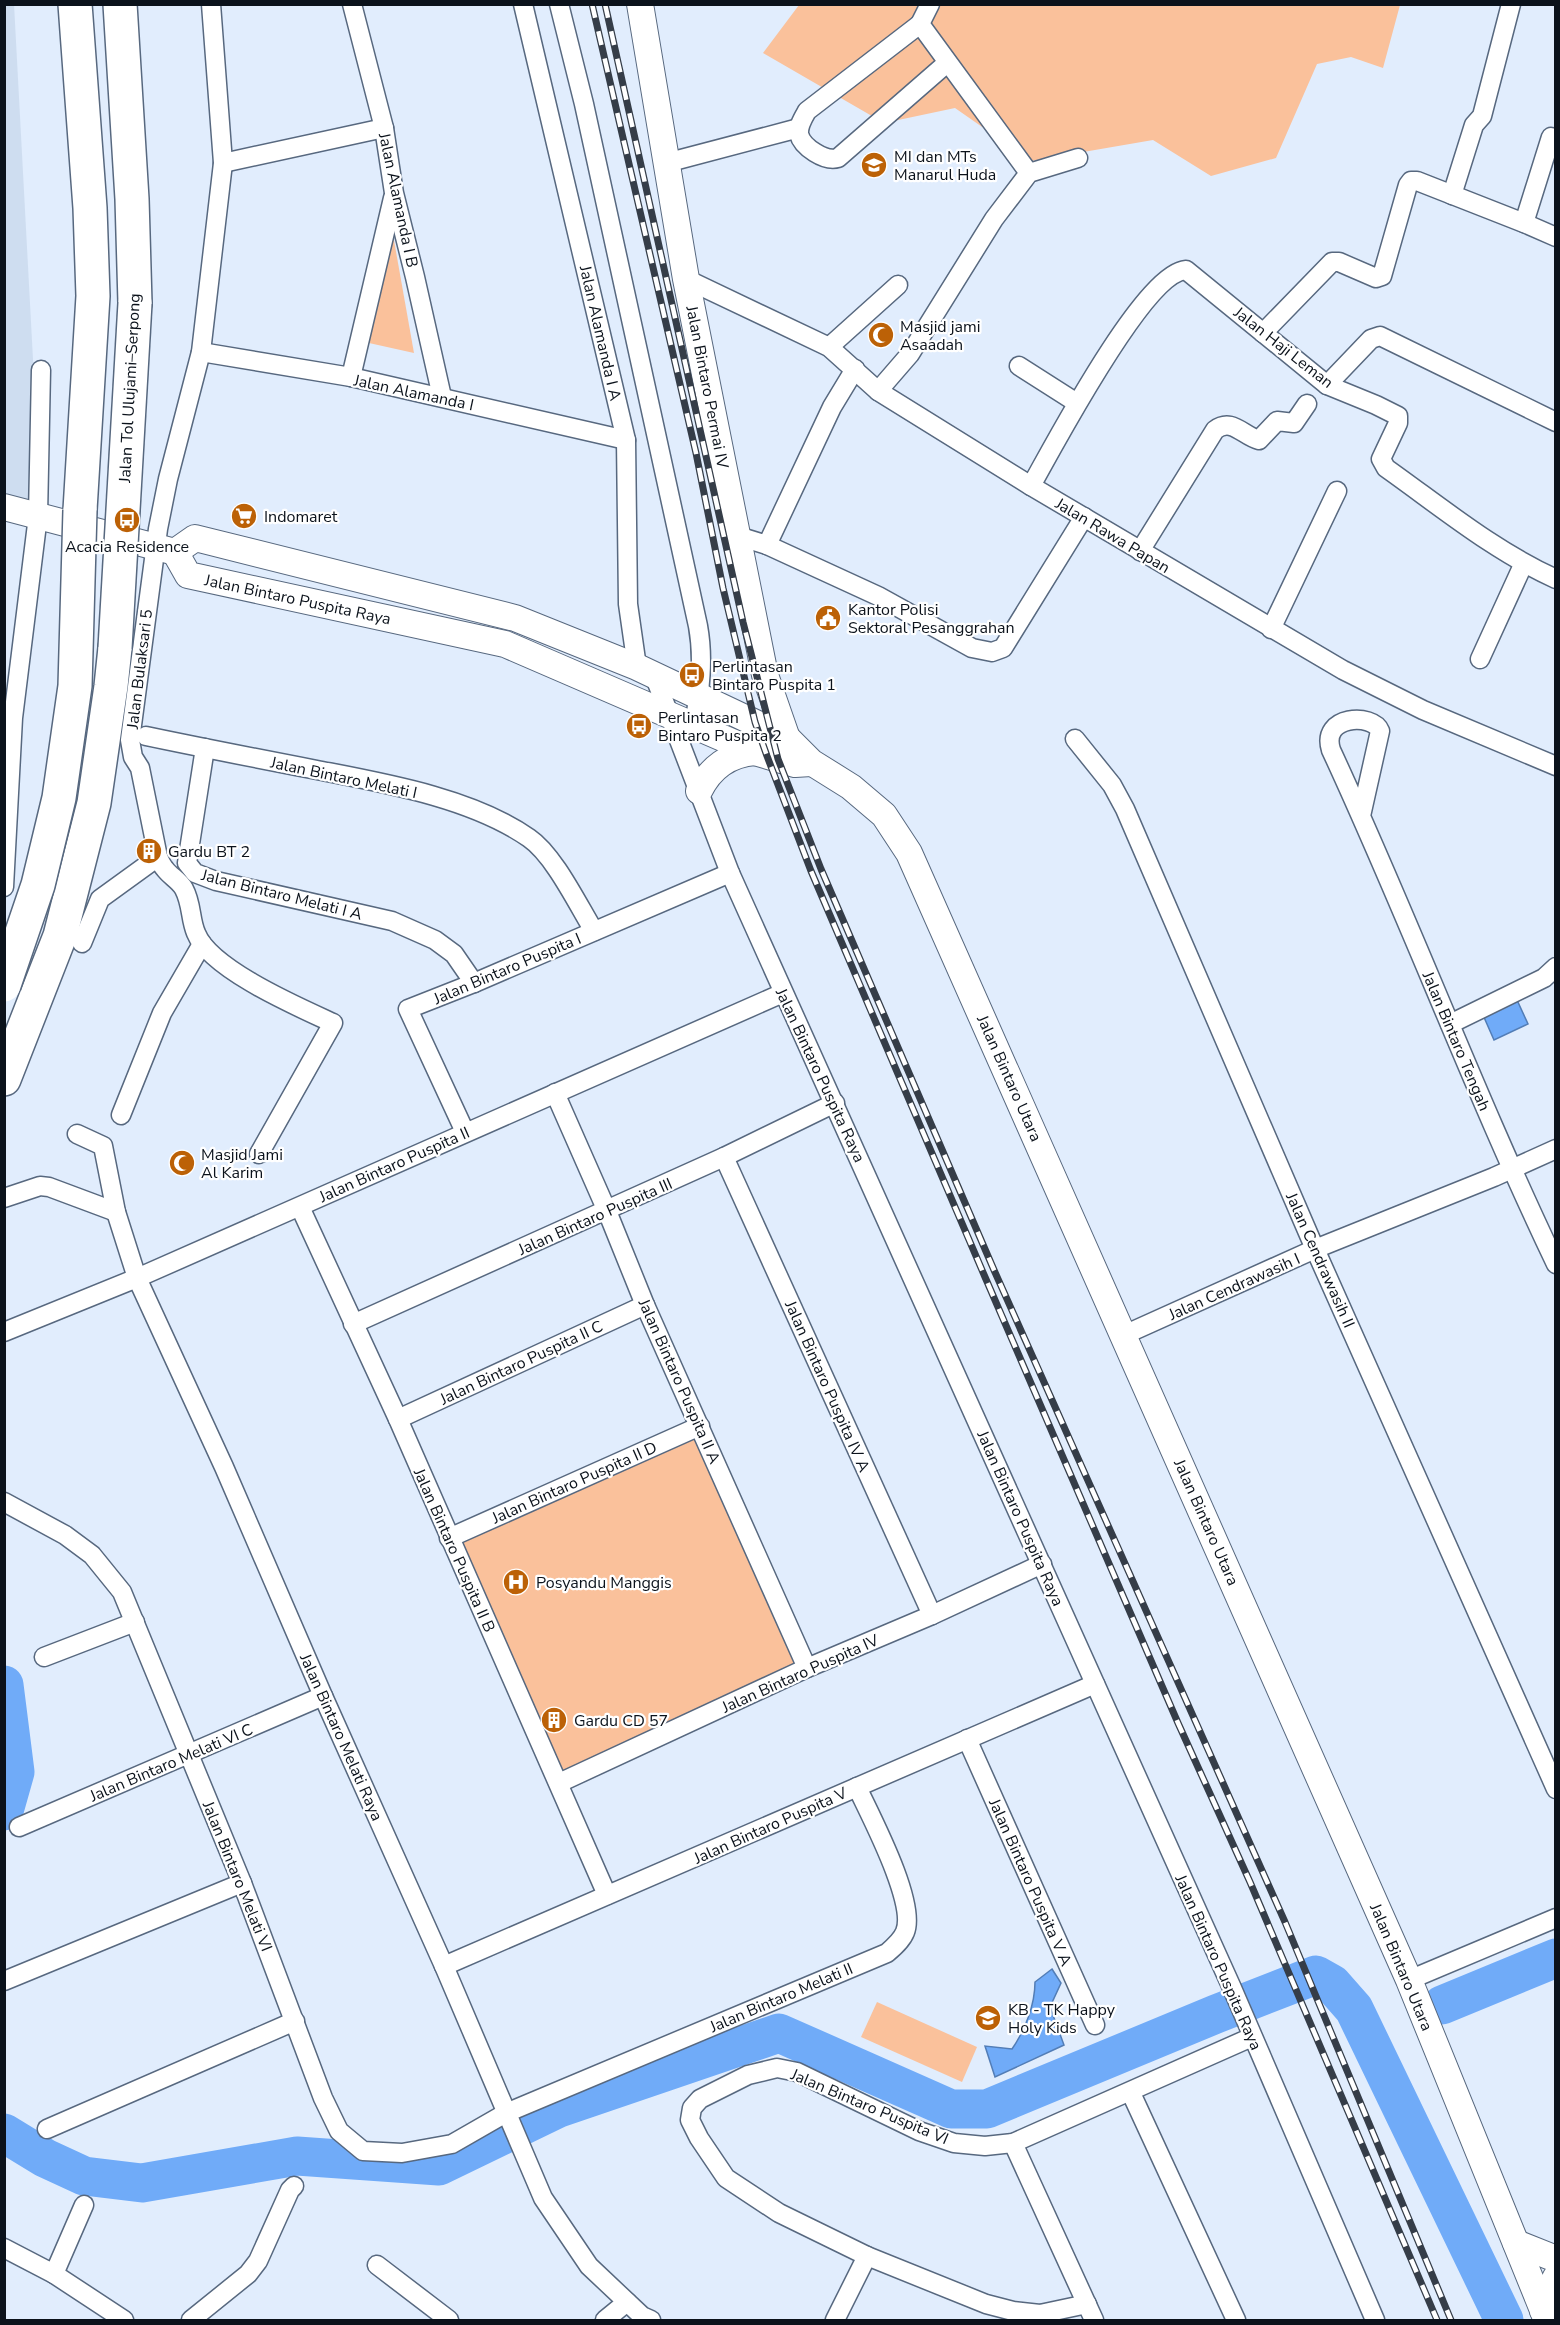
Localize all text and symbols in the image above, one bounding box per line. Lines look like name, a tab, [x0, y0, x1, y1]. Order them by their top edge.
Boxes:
street label: Jalan Alamanda I B	[373, 130, 423, 270]
place label: MI dan MTs Manarul Huda	[894, 146, 996, 186]
school or university icon: MI dan MTs Manarul Huda	[859, 150, 889, 180]
street label: Jalan Alamanda I A	[574, 263, 626, 403]
street label: Jalan Tol Ulujami–Serpong	[114, 293, 146, 484]
street label: Jalan Haji Leman	[1228, 301, 1338, 394]
street label: Jalan Bintaro Permai IV	[680, 303, 734, 471]
place label: Masjid jami Asaadah	[900, 316, 980, 356]
mosque icon: Masjid jami Asaadah	[866, 320, 896, 350]
street label: Jalan Alamanda I	[351, 369, 476, 416]
street label: Jalan Rawa Papan	[1050, 492, 1174, 579]
supermarket icon: Indomaret	[229, 501, 259, 531]
bus stop icon: Acacia Residence	[112, 505, 142, 535]
place label: Indomaret	[264, 506, 338, 528]
place label: Acacia Residence	[65, 536, 189, 558]
street label: Jalan Bintaro Puspita Raya	[202, 569, 393, 630]
place label: Kantor Polisi Sektoral Pesanggrahan	[848, 599, 1015, 639]
public building icon: Kantor Polisi Sektoral Pesanggrahan	[813, 603, 843, 633]
street label: Jalan Bulaksari 5	[122, 608, 158, 731]
place label: Perlintasan Bintaro Puspita 1	[712, 656, 836, 696]
bus stop icon: Perlintasan Bintaro Puspita 1	[677, 660, 707, 690]
place label: Perlintasan Bintaro Puspita 2	[658, 707, 782, 747]
bus stop icon: Perlintasan Bintaro Puspita 2	[624, 711, 654, 741]
street label: Jalan Bintaro Melati I	[267, 751, 419, 804]
building icon: Gardu BT 2	[134, 836, 164, 866]
place label: Gardu BT 2	[168, 841, 250, 863]
street label: Jalan Bintaro Melati I A	[198, 864, 365, 926]
street label: Jalan Bintaro Puspita I	[429, 928, 585, 1010]
street label: Jalan Bintaro Tengah	[1416, 967, 1495, 1114]
street label: Jalan Bintaro Puspita Raya	[770, 984, 870, 1166]
street label: Jalan Bintaro Utara	[971, 1011, 1047, 1145]
street label: Jalan Bintaro Puspita II	[315, 1122, 473, 1208]
place label: Masjid Jami Al Karim	[201, 1144, 283, 1184]
mosque icon: Masjid Jami Al Karim	[167, 1148, 197, 1178]
street label: Jalan Bintaro Puspita III	[514, 1173, 676, 1261]
street label: Jalan Cendrawasih II	[1280, 1188, 1360, 1331]
street label: Jalan Cendrawasih I	[1164, 1248, 1304, 1326]
street label: Jalan Bintaro Puspita II A	[632, 1295, 726, 1468]
street label: Jalan Bintaro Puspita IV A	[779, 1296, 875, 1476]
street label: Jalan Bintaro Puspita II C	[435, 1315, 607, 1411]
street label: Jalan Bintaro Puspita Raya	[971, 1426, 1069, 1610]
street label: Jalan Bintaro Puspita II D	[487, 1437, 660, 1530]
street label: Jalan Bintaro Utara	[1168, 1455, 1244, 1589]
street label: Jalan Bintaro Puspita II B	[408, 1464, 500, 1636]
hospital icon: Posyandu Manggis	[501, 1567, 531, 1597]
place label: Posyandu Manggis	[536, 1572, 672, 1594]
street label: Jalan Bintaro Puspita IV	[718, 1629, 883, 1719]
street label: Jalan Bintaro Melati Raya	[294, 1649, 388, 1824]
building icon: Gardu CD 57	[539, 1705, 569, 1735]
place label: Gardu CD 57	[574, 1710, 668, 1732]
street label: Jalan Bintaro Melati VI C	[86, 1718, 257, 1808]
street label: Jalan Bintaro Puspita V	[689, 1782, 851, 1870]
street label: Jalan Bintaro Puspita V A	[983, 1794, 1077, 1970]
street label: Jalan Bintaro Melati VI	[196, 1797, 277, 1955]
street label: Jalan Bintaro Puspita Raya	[1169, 1870, 1267, 2054]
street label: Jalan Bintaro Utara	[1364, 1899, 1438, 2034]
street label: Jalan Bintaro Melati II	[706, 1958, 856, 2038]
place label: KB - TK Happy Holy Kids	[1008, 1999, 1116, 2039]
school or university icon: KB - TK Happy Holy Kids	[973, 2003, 1003, 2033]
street label: Jalan Bintaro Puspita VI	[786, 2063, 952, 2150]

